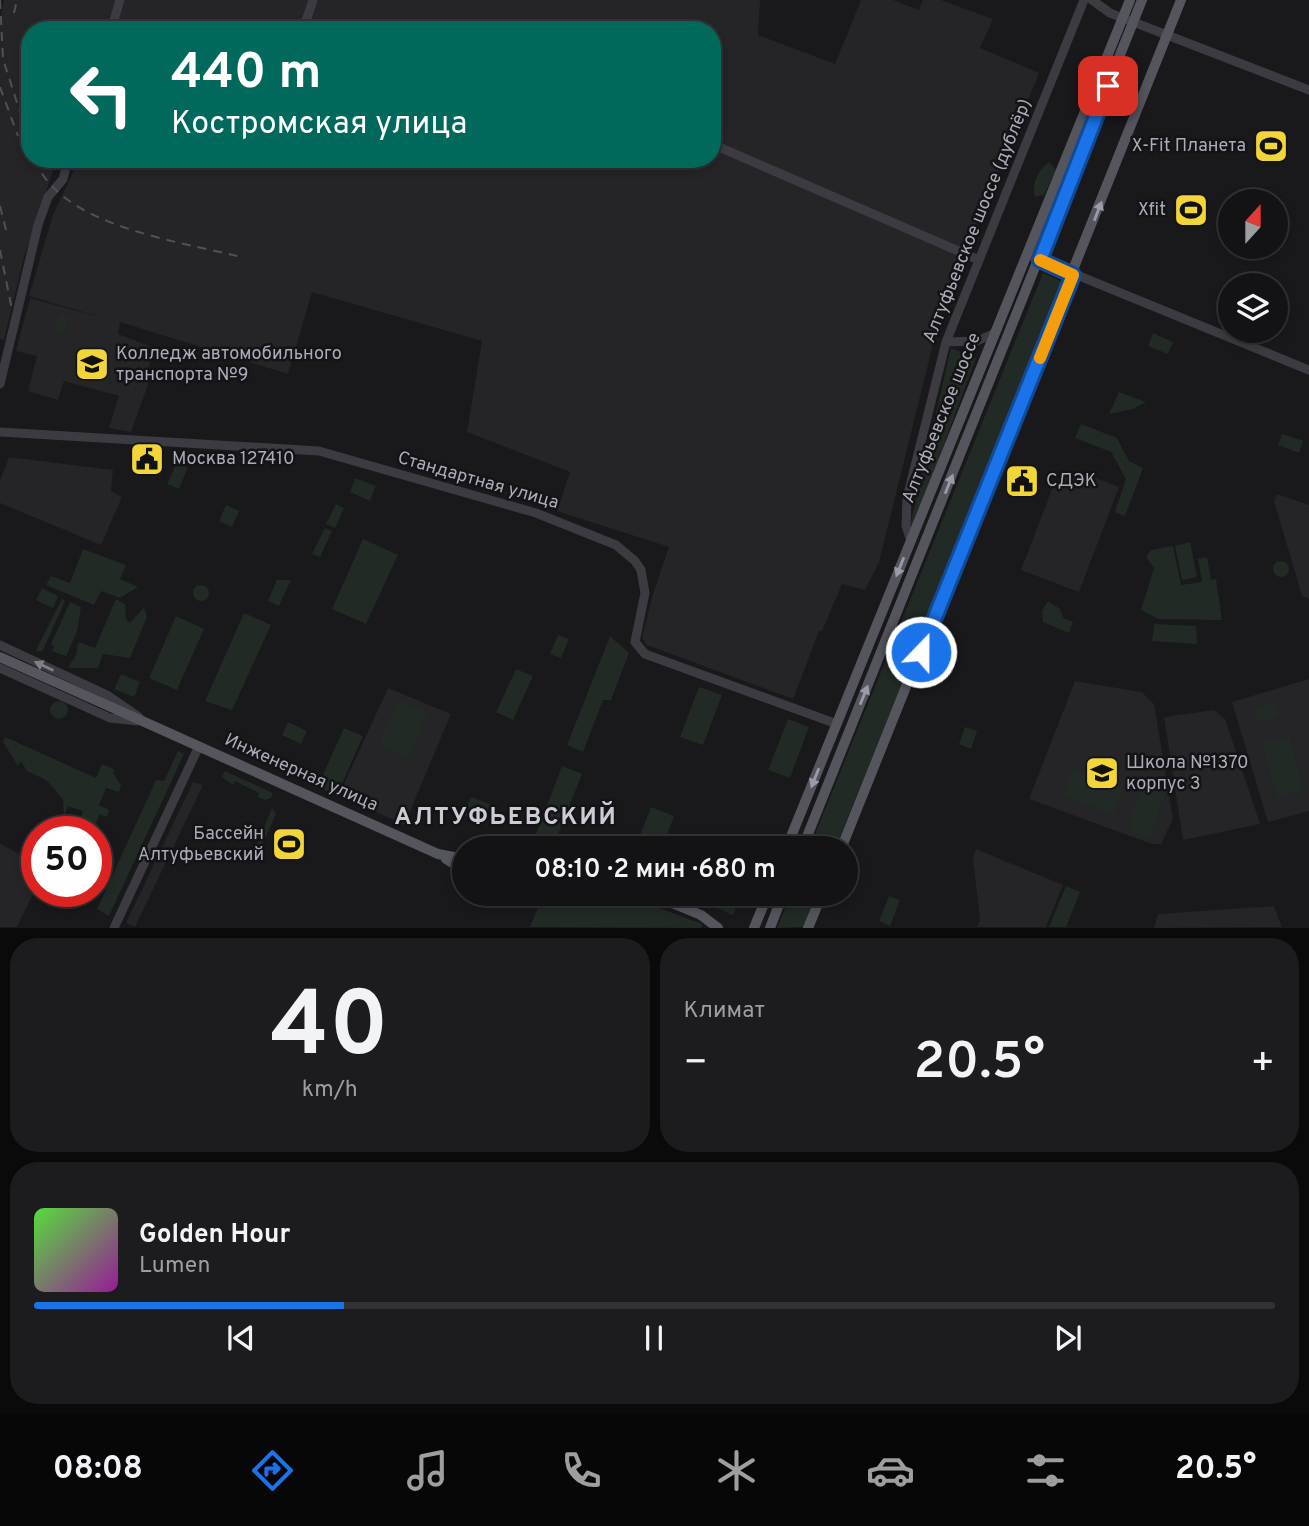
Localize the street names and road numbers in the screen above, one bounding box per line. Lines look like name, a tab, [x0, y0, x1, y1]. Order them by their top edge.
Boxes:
street label: Алтуфьевское шоссе (дублёр)	[918, 96, 1038, 346]
street label: Алтуфьевское шоссе	[897, 329, 987, 507]
street label: Стандартная улица	[395, 447, 561, 515]
street label: Инженерная улица	[221, 729, 381, 817]

